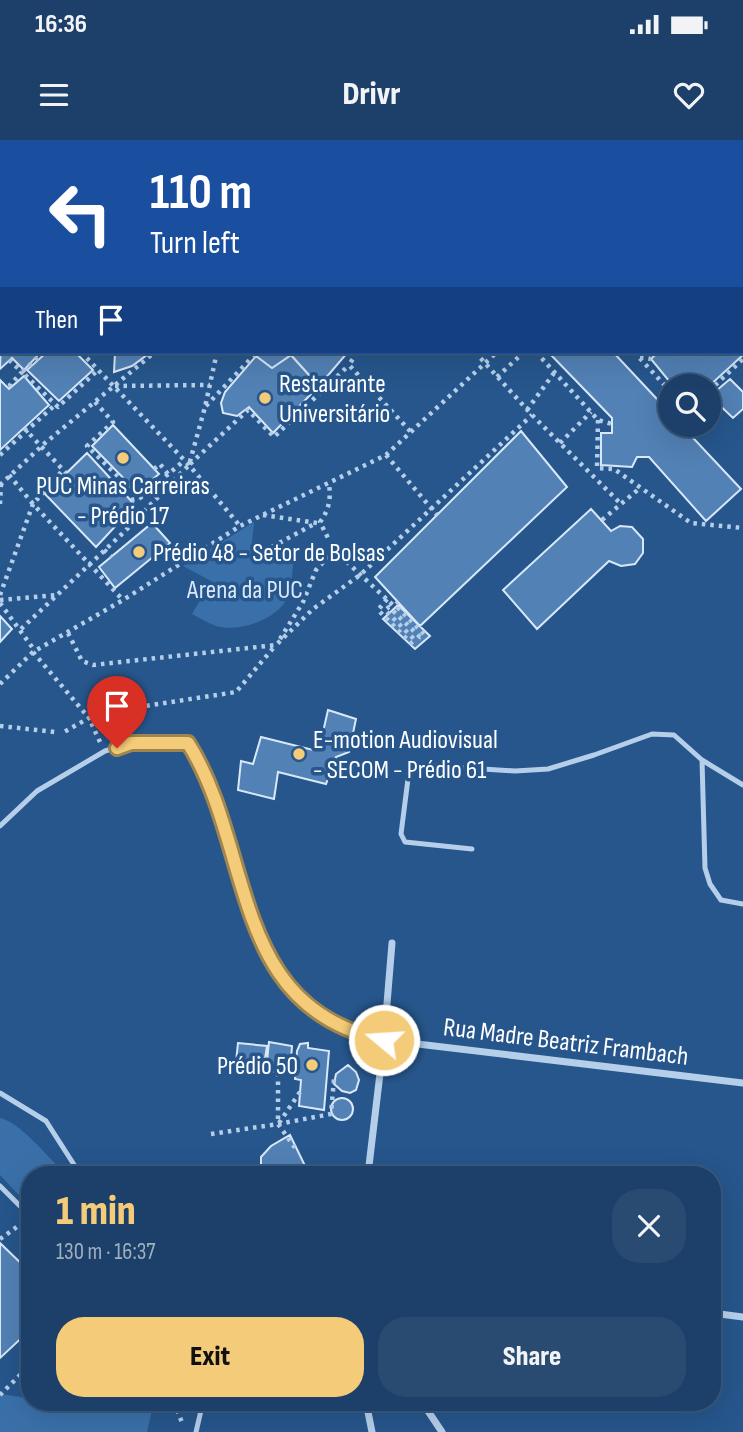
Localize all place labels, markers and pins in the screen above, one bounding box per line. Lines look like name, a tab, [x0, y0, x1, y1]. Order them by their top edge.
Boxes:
place label: Restaurante Universitário	[279, 369, 390, 430]
marker: Restaurante Universitário	[257, 390, 273, 406]
marker: PUC Minas Carreiras - Prédio 17	[115, 450, 131, 466]
place label: PUC Minas Carreiras - Prédio 17	[36, 471, 210, 532]
place label: Prédio 48 - Setor de Bolsas	[153, 538, 385, 569]
marker: Prédio 48 - Setor de Bolsas	[131, 544, 147, 560]
pin	[87, 676, 147, 748]
place label: E-motion Audiovisual - SECOM - Prédio 61	[313, 725, 498, 786]
marker: E-motion Audiovisual - SECOM - Prédio 61	[291, 746, 307, 762]
place label: Prédio 50	[217, 1051, 298, 1082]
marker: Prédio 50	[304, 1057, 320, 1073]

